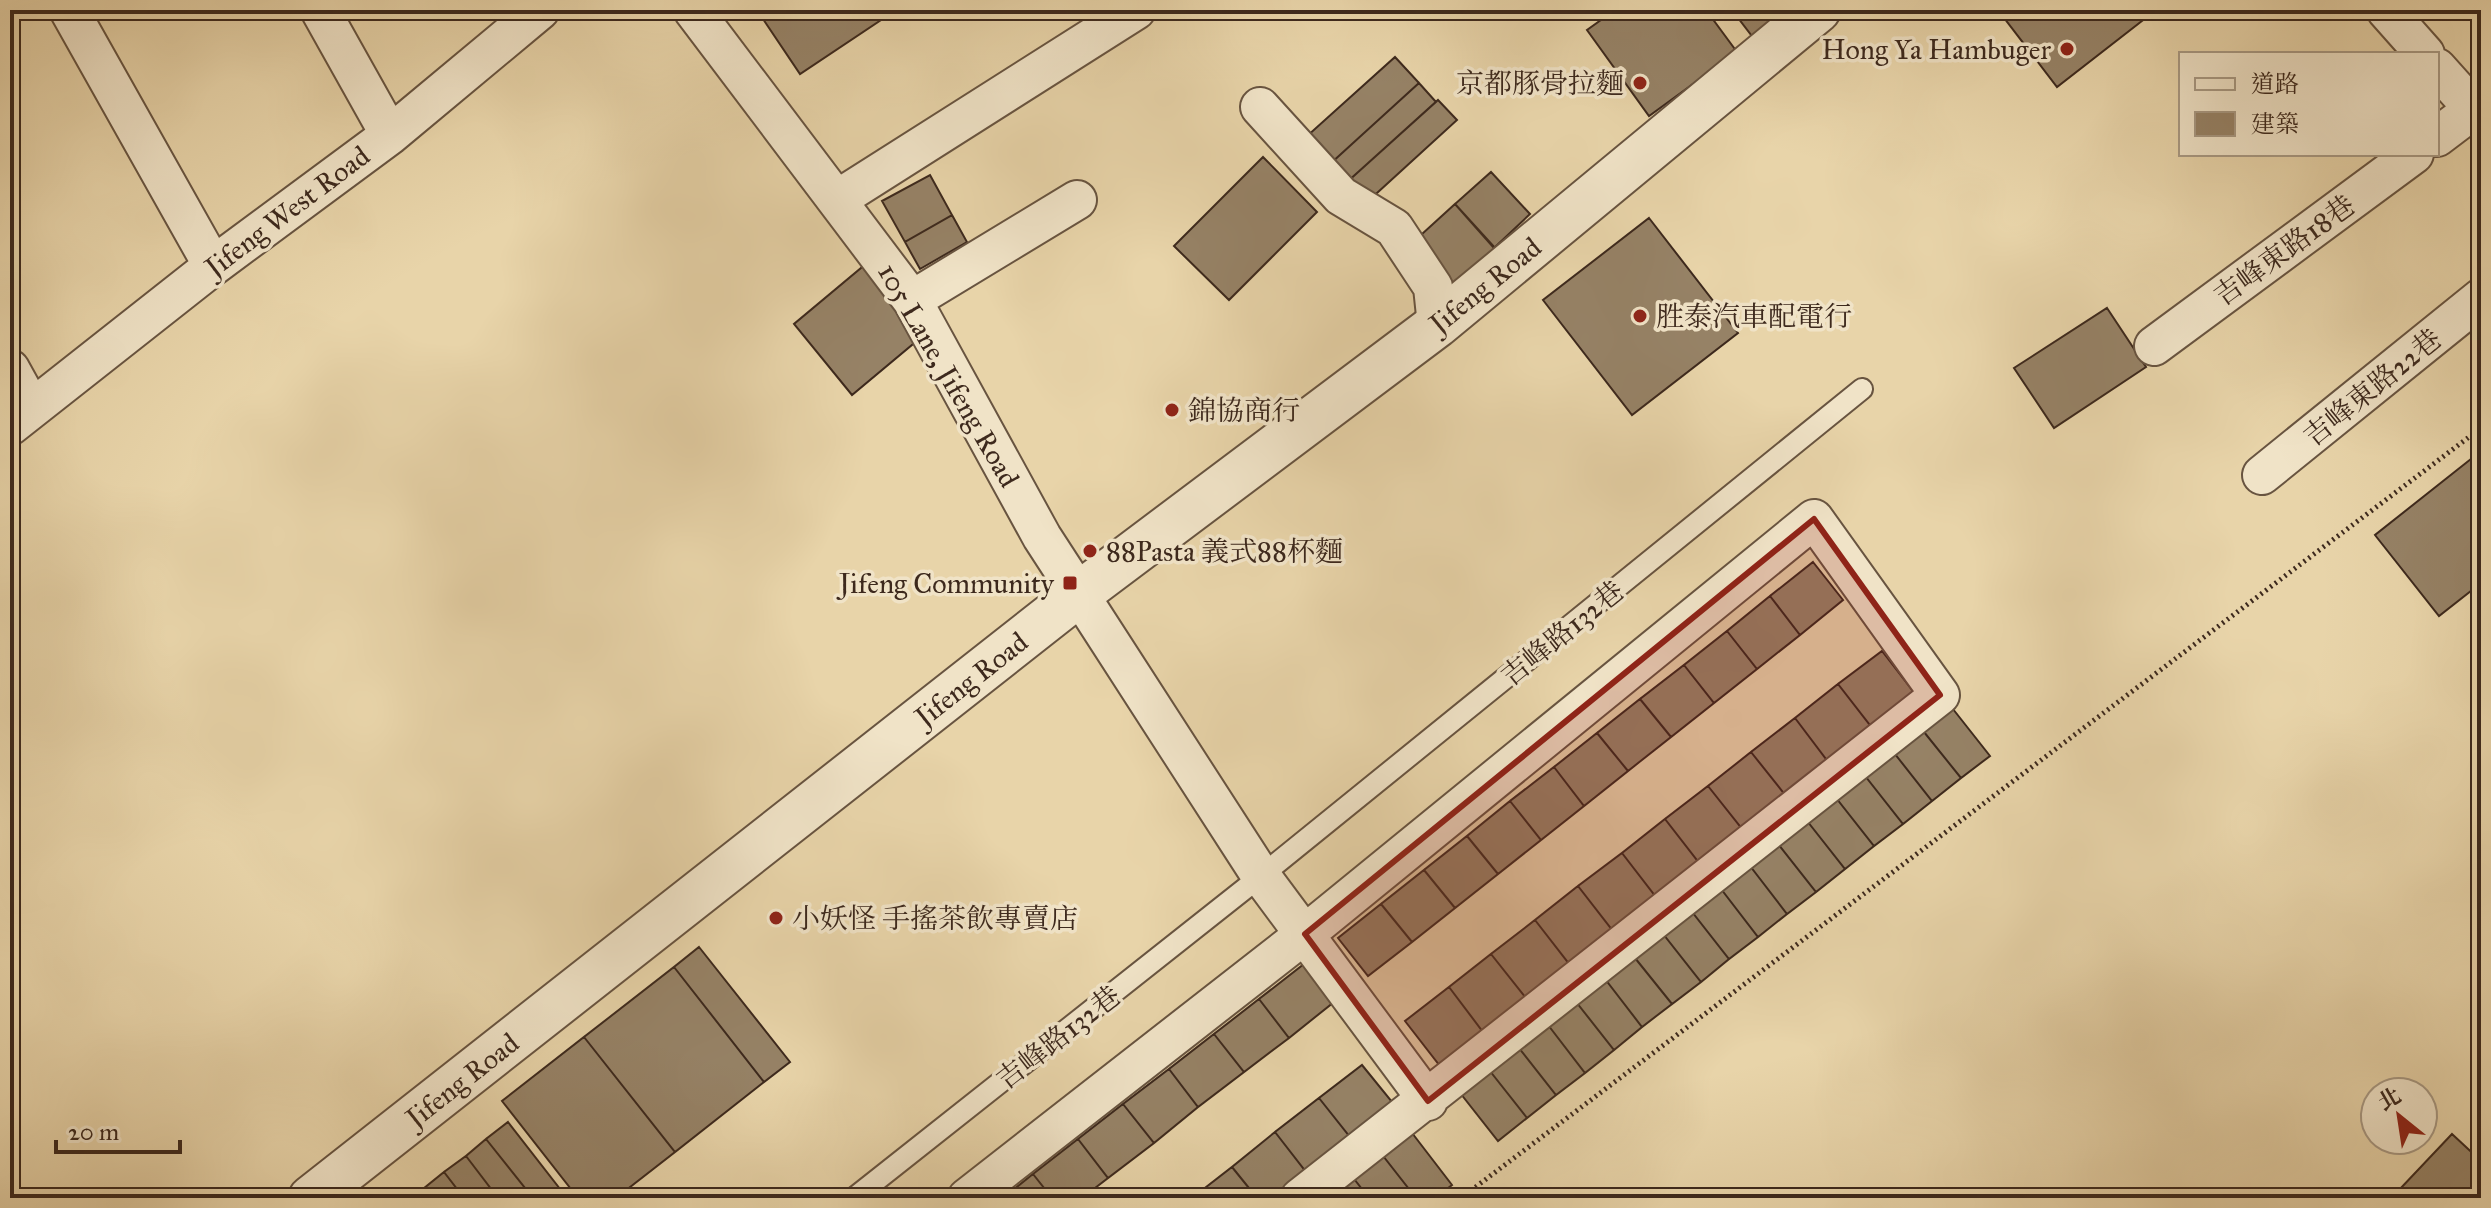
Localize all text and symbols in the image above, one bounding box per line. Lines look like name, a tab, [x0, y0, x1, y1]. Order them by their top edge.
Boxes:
place label: Hong Ya Hambuger	[1822, 32, 2051, 67]
marker: Hong Ya Hambuger	[2058, 40, 2076, 58]
legend	[2179, 52, 2439, 156]
place label: 京都豚骨拉麵	[1456, 66, 1624, 101]
text: 道路	[2251, 69, 2299, 99]
marker: 京都豚骨拉麵	[1631, 74, 1649, 92]
text: 建築	[2251, 109, 2299, 139]
street label: Jifeng West Road	[196, 138, 377, 286]
street label: 吉峰東路18巷	[2207, 187, 2362, 313]
street label: Jifeng Road	[1420, 230, 1548, 343]
street label: 105 Lane, Jifeng Road	[870, 257, 1027, 493]
place label: 胜泰汽車配電行	[1656, 299, 1852, 334]
marker: 胜泰汽車配電行	[1631, 307, 1649, 325]
street label: 吉峰東路22巷	[2296, 321, 2448, 454]
place label: 錦協商行	[1188, 393, 1300, 428]
marker: 錦協商行	[1163, 401, 1181, 419]
place label: 88Pasta 義式88杯麵	[1106, 534, 1343, 569]
marker: 88Pasta 義式88杯麵	[1081, 542, 1099, 560]
place label: Jifeng Community	[836, 566, 1055, 601]
street label: 吉峰路132巷	[1494, 573, 1631, 694]
marker: Jifeng Community	[1061, 574, 1079, 592]
street label: Jifeng Road	[905, 624, 1035, 736]
place label: 小妖怪 手搖茶飲專賣店	[792, 901, 1078, 936]
marker: 小妖怪 手搖茶飲專賣店	[767, 909, 785, 927]
street label: 吉峰路132巷	[989, 978, 1127, 1097]
street label: Jifeng Road	[396, 1025, 526, 1137]
north arrow	[2359, 1076, 2439, 1156]
text: 北	[2373, 1082, 2406, 1116]
scale bar	[56, 1104, 180, 1154]
text: 20 m	[68, 1117, 119, 1147]

